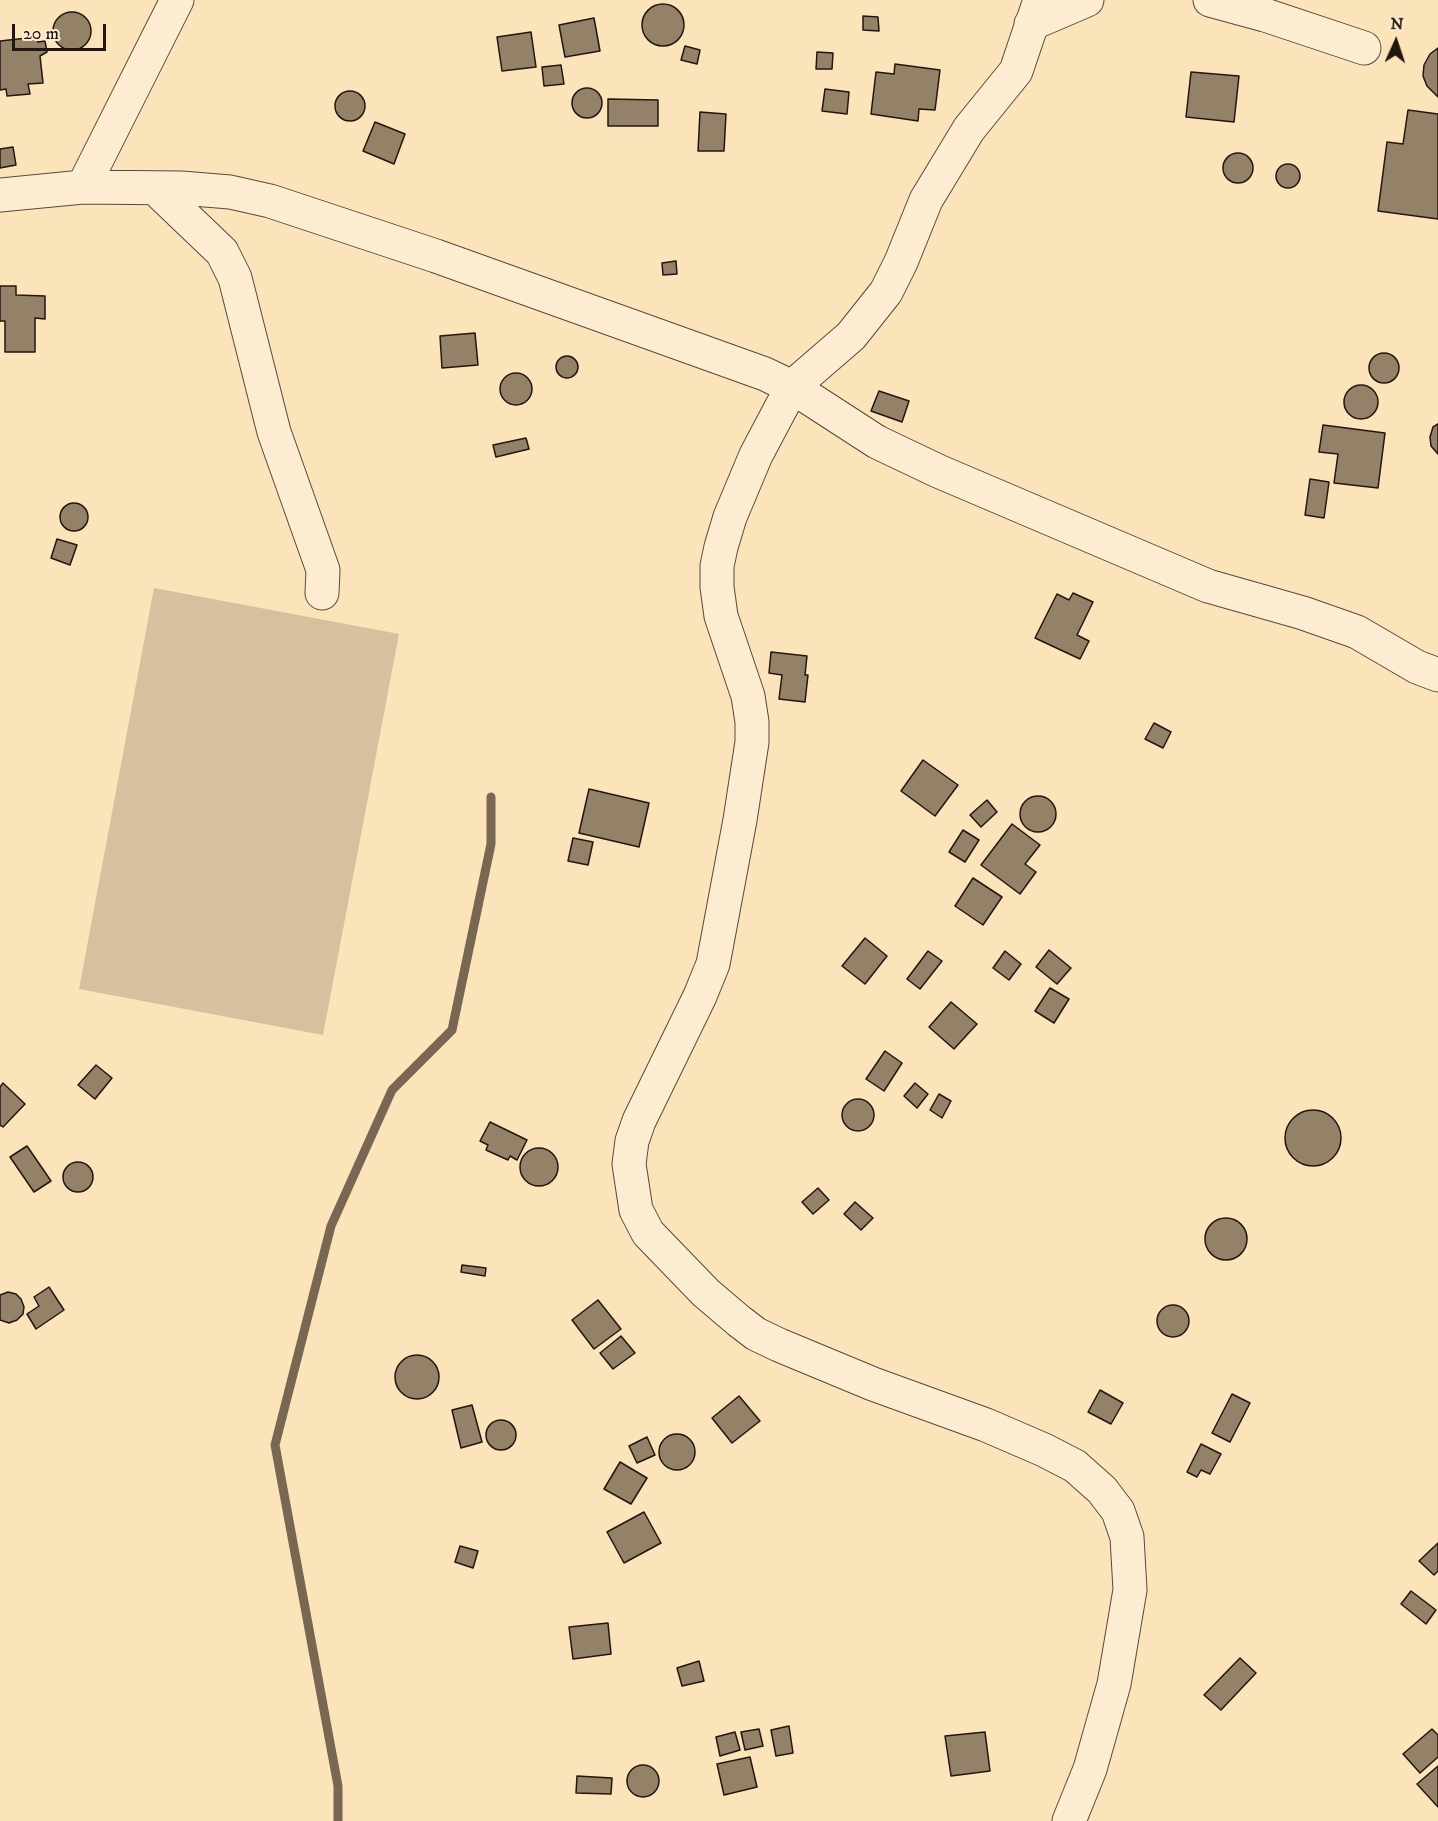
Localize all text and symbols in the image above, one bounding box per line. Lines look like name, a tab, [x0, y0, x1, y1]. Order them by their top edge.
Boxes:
scale bar	[15, 12, 110, 50]
north arrow	[1366, 12, 1426, 72]
text: N	[1390, 14, 1404, 34]
text: 20 m	[23, 23, 59, 45]

